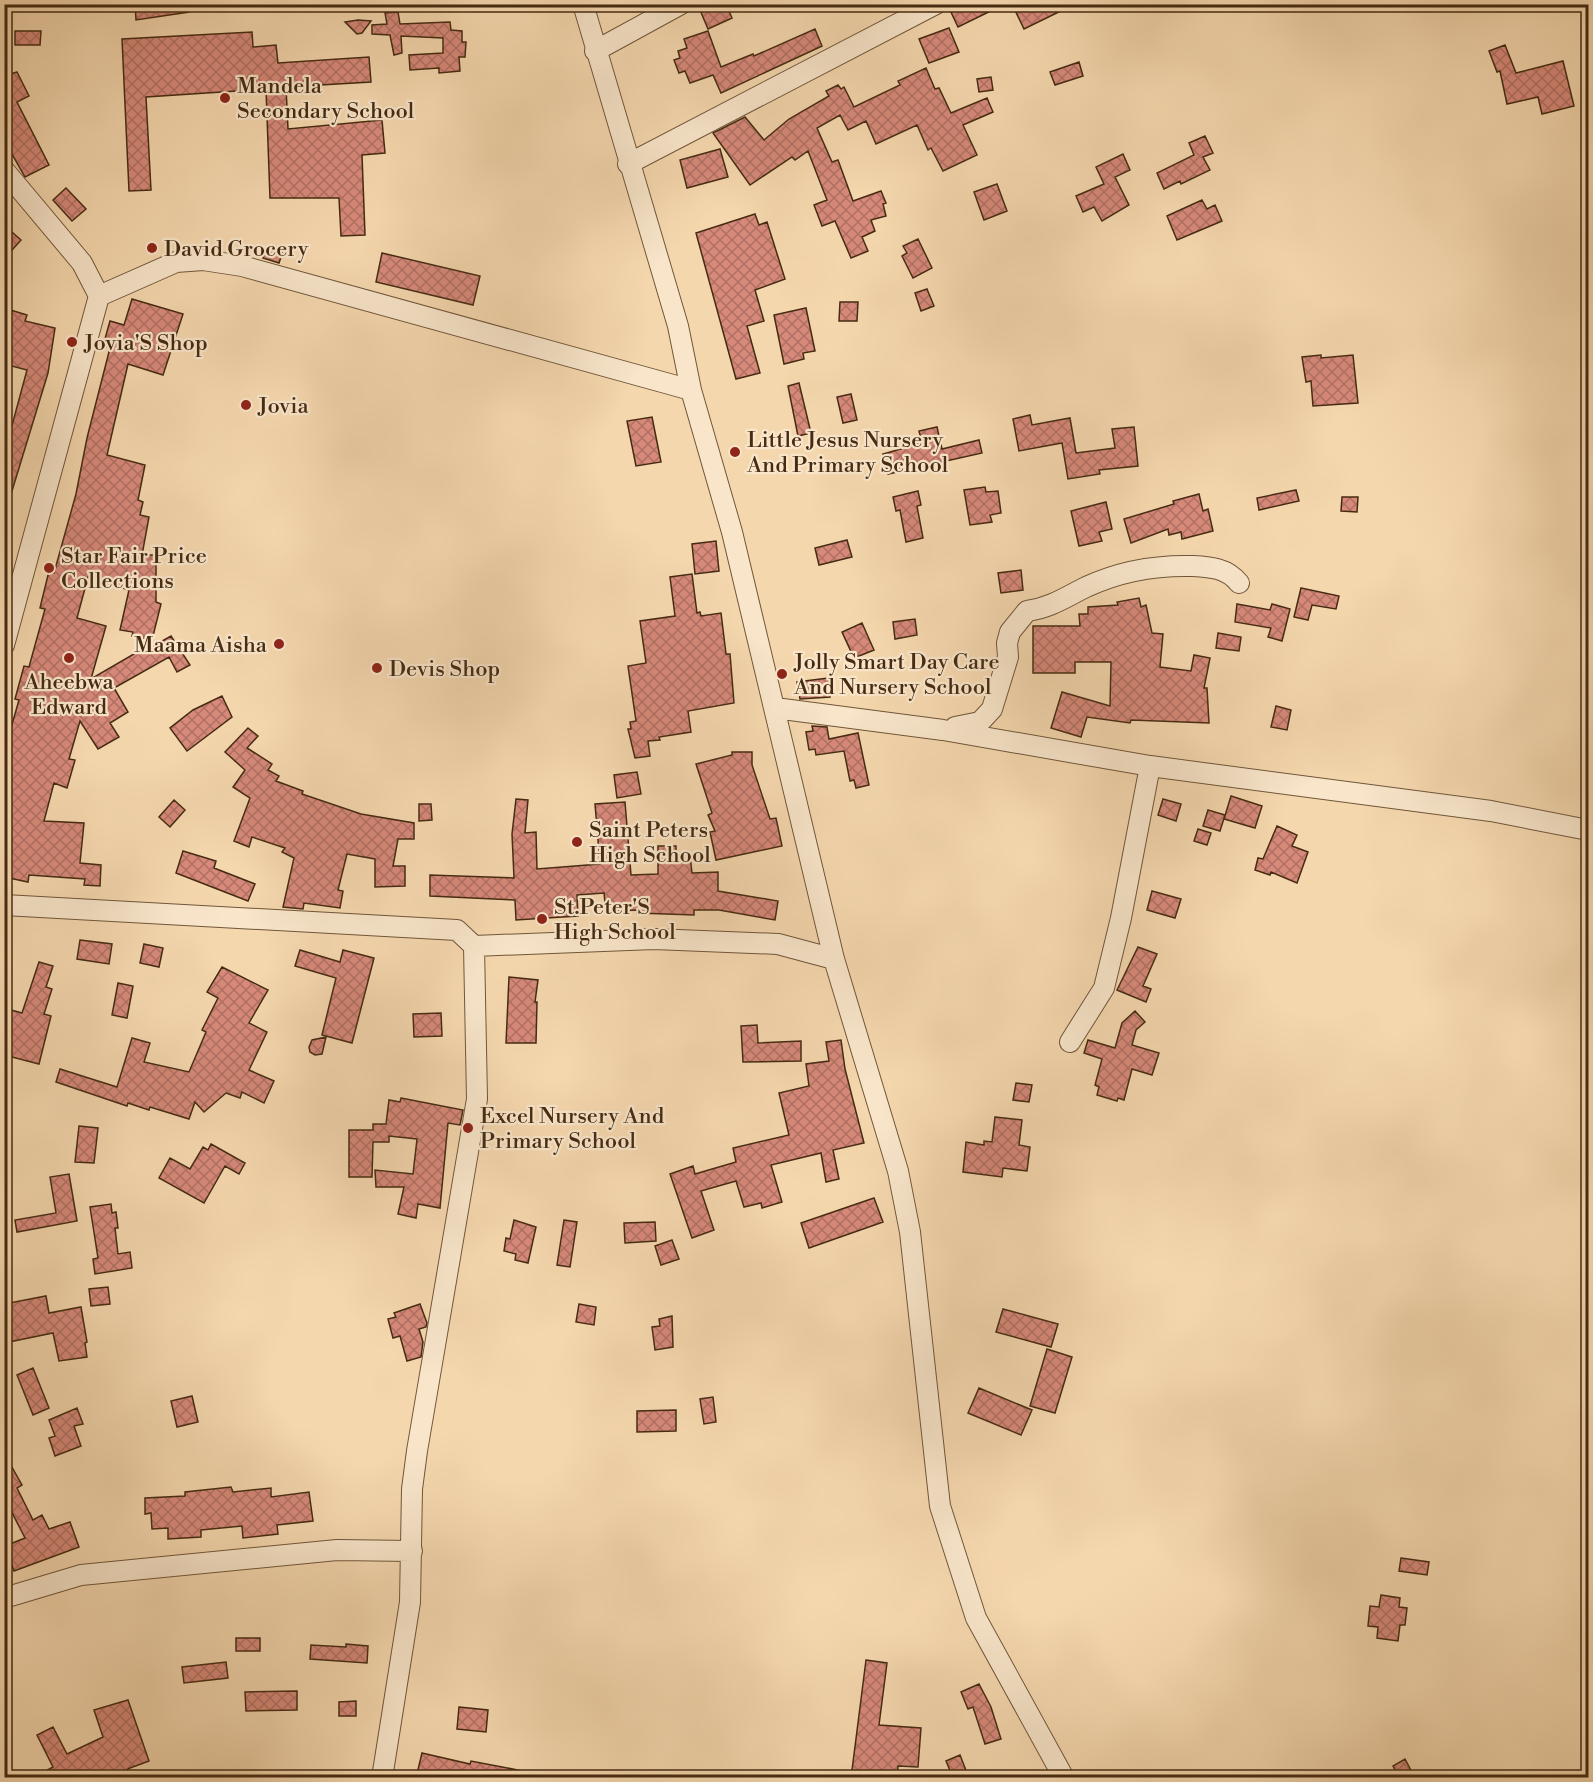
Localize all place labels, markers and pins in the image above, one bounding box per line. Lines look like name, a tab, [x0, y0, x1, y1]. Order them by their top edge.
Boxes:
place label: Mandela Secondary School	[237, 73, 415, 125]
marker: Mandela Secondary School	[218, 91, 232, 105]
place label: David Grocery	[164, 236, 309, 263]
marker: David Grocery	[145, 241, 159, 255]
place label: Jovia'S Shop	[83, 330, 208, 357]
marker: Jovia'S Shop	[65, 335, 79, 349]
place label: Jovia	[257, 393, 310, 420]
marker: Jovia	[239, 398, 253, 412]
place label: Little Jesus Nursery And Primary School	[746, 427, 949, 479]
marker: Little Jesus Nursery And Primary School	[728, 445, 742, 459]
place label: Star Fair Price Collections	[61, 543, 207, 595]
marker: Star Fair Price Collections	[42, 561, 56, 575]
place label: Maama Aisha	[134, 632, 268, 659]
marker: Maama Aisha	[272, 637, 286, 651]
place label: Jolly Smart Day Care And Nursery School	[793, 649, 1000, 701]
marker: Aheebwa Edward	[62, 651, 76, 665]
place label: Devis Shop	[389, 656, 500, 683]
marker: Devis Shop	[370, 661, 384, 675]
marker: Jolly Smart Day Care And Nursery School	[775, 667, 789, 681]
place label: Aheebwa Edward	[23, 669, 114, 721]
place label: Saint Peters High School	[589, 817, 711, 869]
marker: Saint Peters High School	[570, 835, 584, 849]
place label: St.Peter'S High School	[554, 894, 676, 946]
marker: St.Peter'S High School	[535, 912, 549, 926]
place label: Excel Nursery And Primary School	[480, 1103, 665, 1155]
marker: Excel Nursery And Primary School	[461, 1121, 475, 1135]

